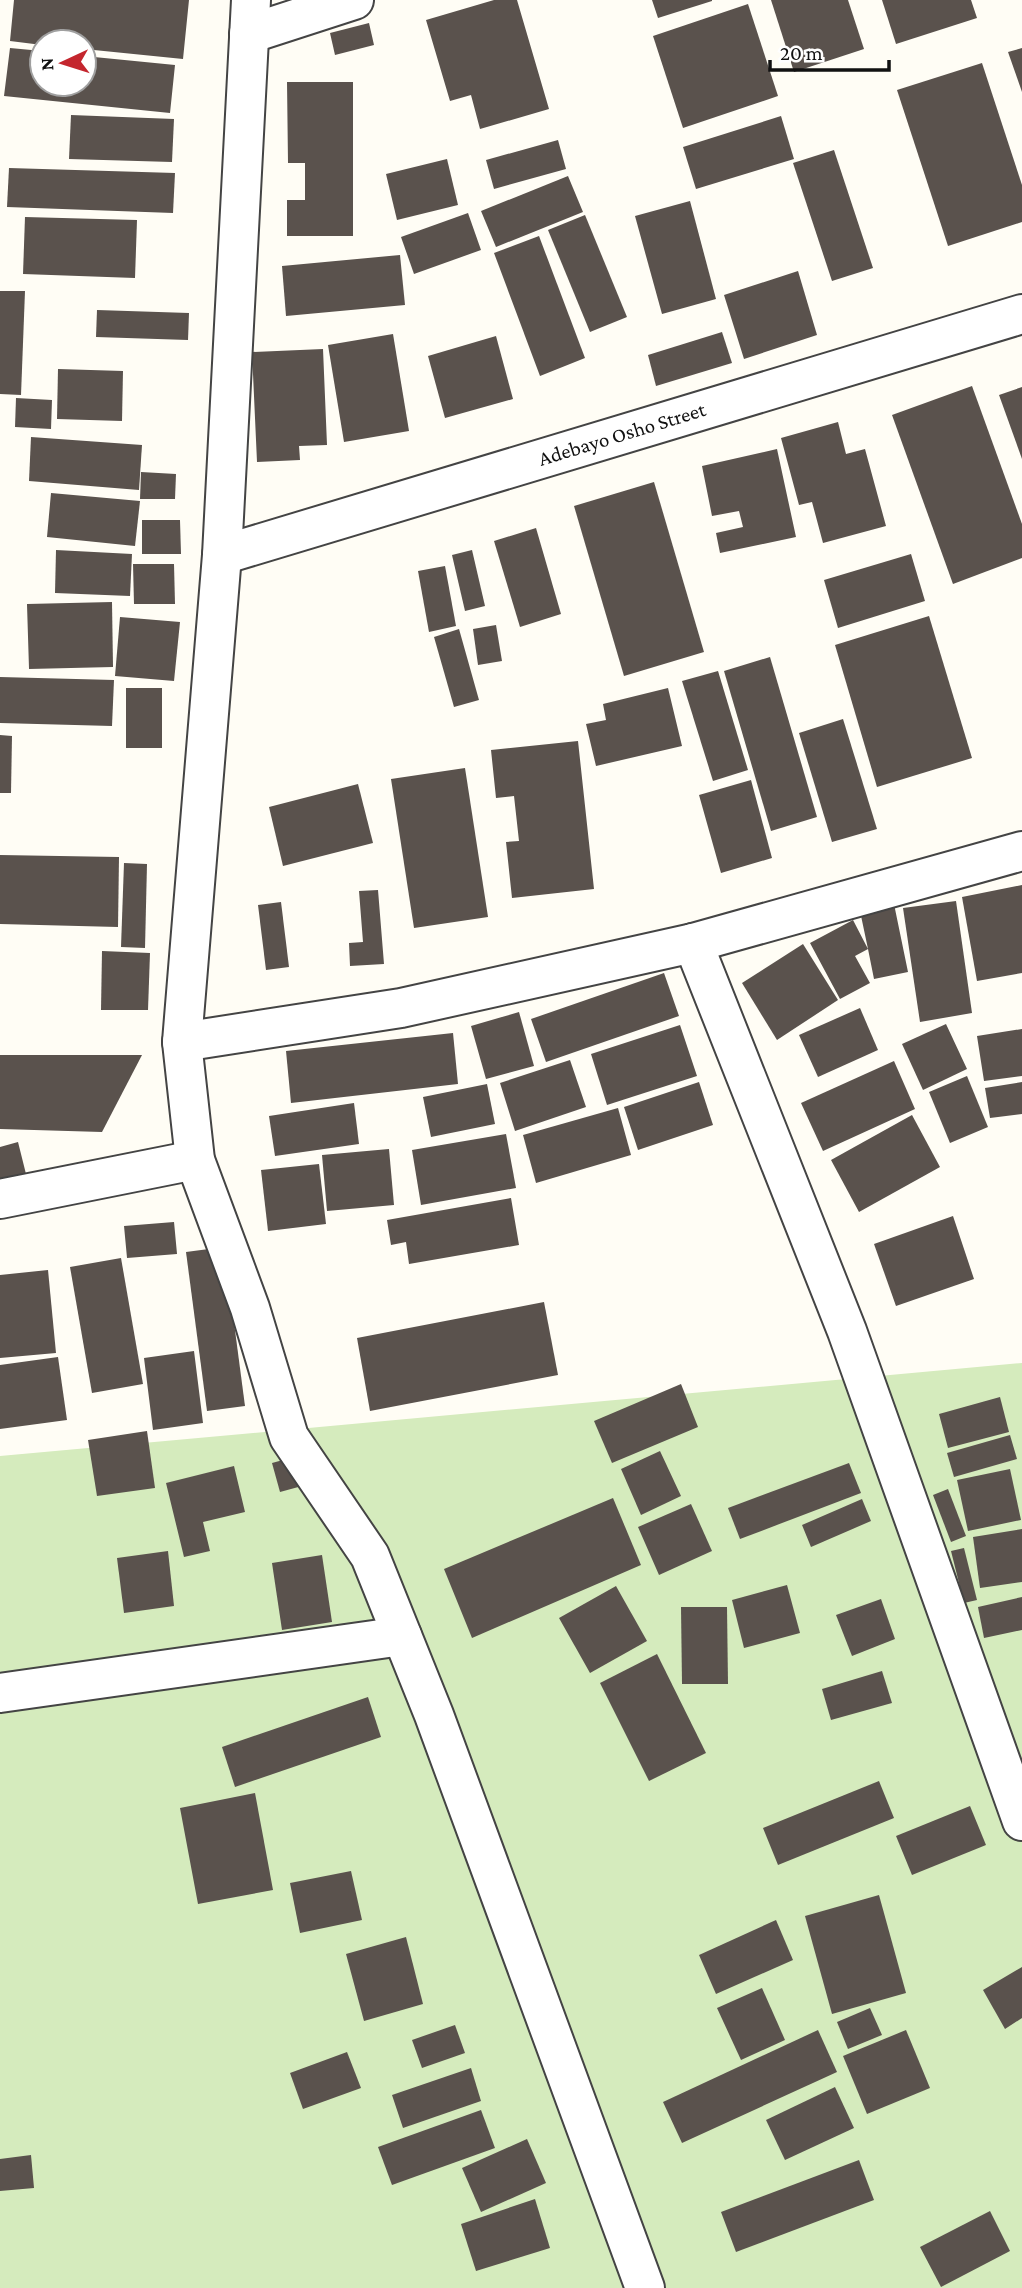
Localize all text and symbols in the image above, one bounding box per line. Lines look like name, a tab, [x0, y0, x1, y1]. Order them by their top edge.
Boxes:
north arrow	[28, 28, 98, 98]
scale bar	[770, 28, 889, 72]
text: 20 m	[780, 41, 823, 65]
text: N	[36, 57, 57, 71]
street label: Adebayo Osho Street	[536, 397, 709, 471]

